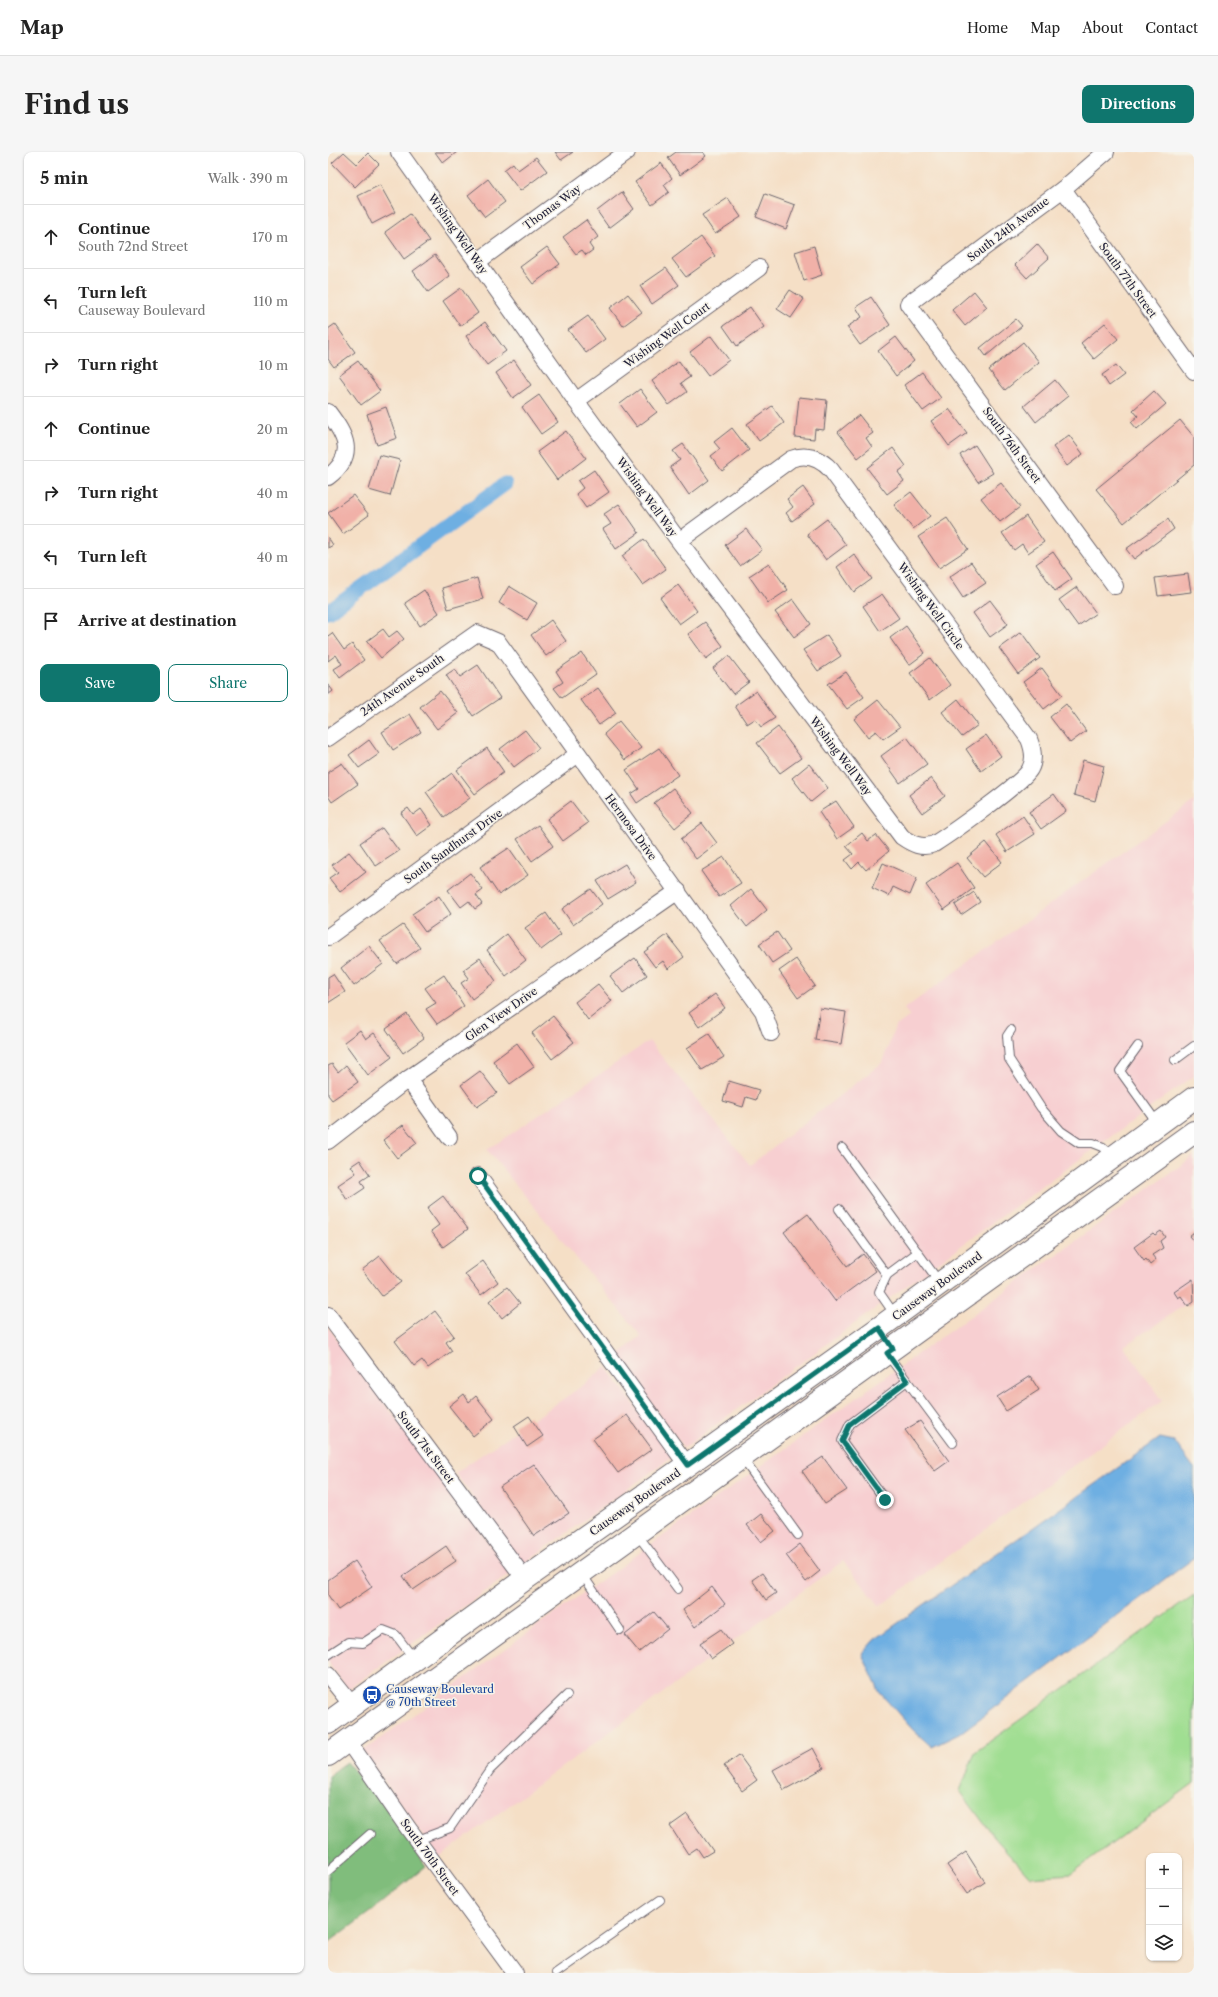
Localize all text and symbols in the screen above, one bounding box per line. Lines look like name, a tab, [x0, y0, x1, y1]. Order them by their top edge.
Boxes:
text: Map	[20, 16, 64, 39]
text: Home	[967, 19, 1008, 37]
text: Map	[1030, 19, 1060, 37]
text: About	[1082, 19, 1123, 37]
text: Contact	[1145, 19, 1198, 37]
button: Directions	[1082, 85, 1194, 123]
text: Find us	[24, 87, 129, 121]
text: 5 min	[40, 168, 88, 188]
text: Walk · 390 m	[208, 170, 288, 186]
street label: Thomas Way	[520, 181, 584, 233]
street label: Wishing Well Way	[425, 190, 491, 277]
street label: South 24th Avenue	[964, 194, 1052, 264]
text: Continue	[78, 219, 150, 238]
icon: ahead	[40, 226, 62, 248]
text: 170 m	[252, 229, 288, 245]
text: South 72nd Street	[78, 238, 188, 254]
street label: South 77th Street	[1096, 240, 1160, 320]
text: Turn left	[78, 283, 147, 302]
icon: left	[40, 290, 62, 312]
text: 110 m	[253, 293, 288, 309]
street label: Wishing Well Court	[620, 299, 713, 371]
text: Causeway Boulevard	[78, 302, 206, 318]
icon: right	[40, 354, 62, 376]
text: Turn right	[78, 355, 158, 374]
text: 10 m	[259, 357, 288, 373]
street label: South 76th Street	[980, 404, 1044, 486]
icon: ahead	[40, 418, 62, 440]
text: Continue	[78, 419, 150, 438]
text: 20 m	[257, 421, 288, 437]
street label: Wishing Well Way	[613, 454, 681, 540]
icon: right	[40, 482, 62, 504]
text: Turn right	[78, 483, 158, 502]
text: 40 m	[257, 485, 288, 501]
icon: left	[40, 546, 62, 568]
text: Turn left	[78, 547, 147, 566]
text: 40 m	[257, 549, 288, 565]
street label: Wishing Well Circle	[894, 559, 967, 652]
icon: arrive	[40, 610, 62, 632]
text: Arrive at destination	[78, 611, 237, 630]
street label: 24th Avenue South	[357, 651, 447, 719]
button: Save	[40, 664, 160, 702]
button: Share	[168, 664, 288, 702]
street label: Wishing Well Way	[806, 713, 876, 799]
street label: Hermosa Drive	[602, 791, 660, 863]
street label: South Sandhurst Drive	[401, 806, 505, 886]
street label: Glen View Drive	[462, 984, 540, 1044]
route start	[469, 1167, 487, 1185]
street label: Causeway Boulevard	[889, 1248, 985, 1323]
street label: South 71st Street	[394, 1408, 458, 1486]
street label: Causeway Boulevard	[587, 1465, 683, 1539]
route end	[876, 1491, 894, 1509]
place label: Causeway Boulevard @ 70th Street	[386, 1682, 494, 1709]
bus stop icon: Causeway Boulevard @ 70th Street	[361, 1684, 383, 1706]
street label: South 70th Street	[398, 1816, 462, 1898]
map controls	[1146, 1853, 1182, 1961]
button: +	[1146, 1853, 1182, 1889]
button: −	[1146, 1889, 1182, 1925]
button: layers	[1146, 1925, 1182, 1961]

